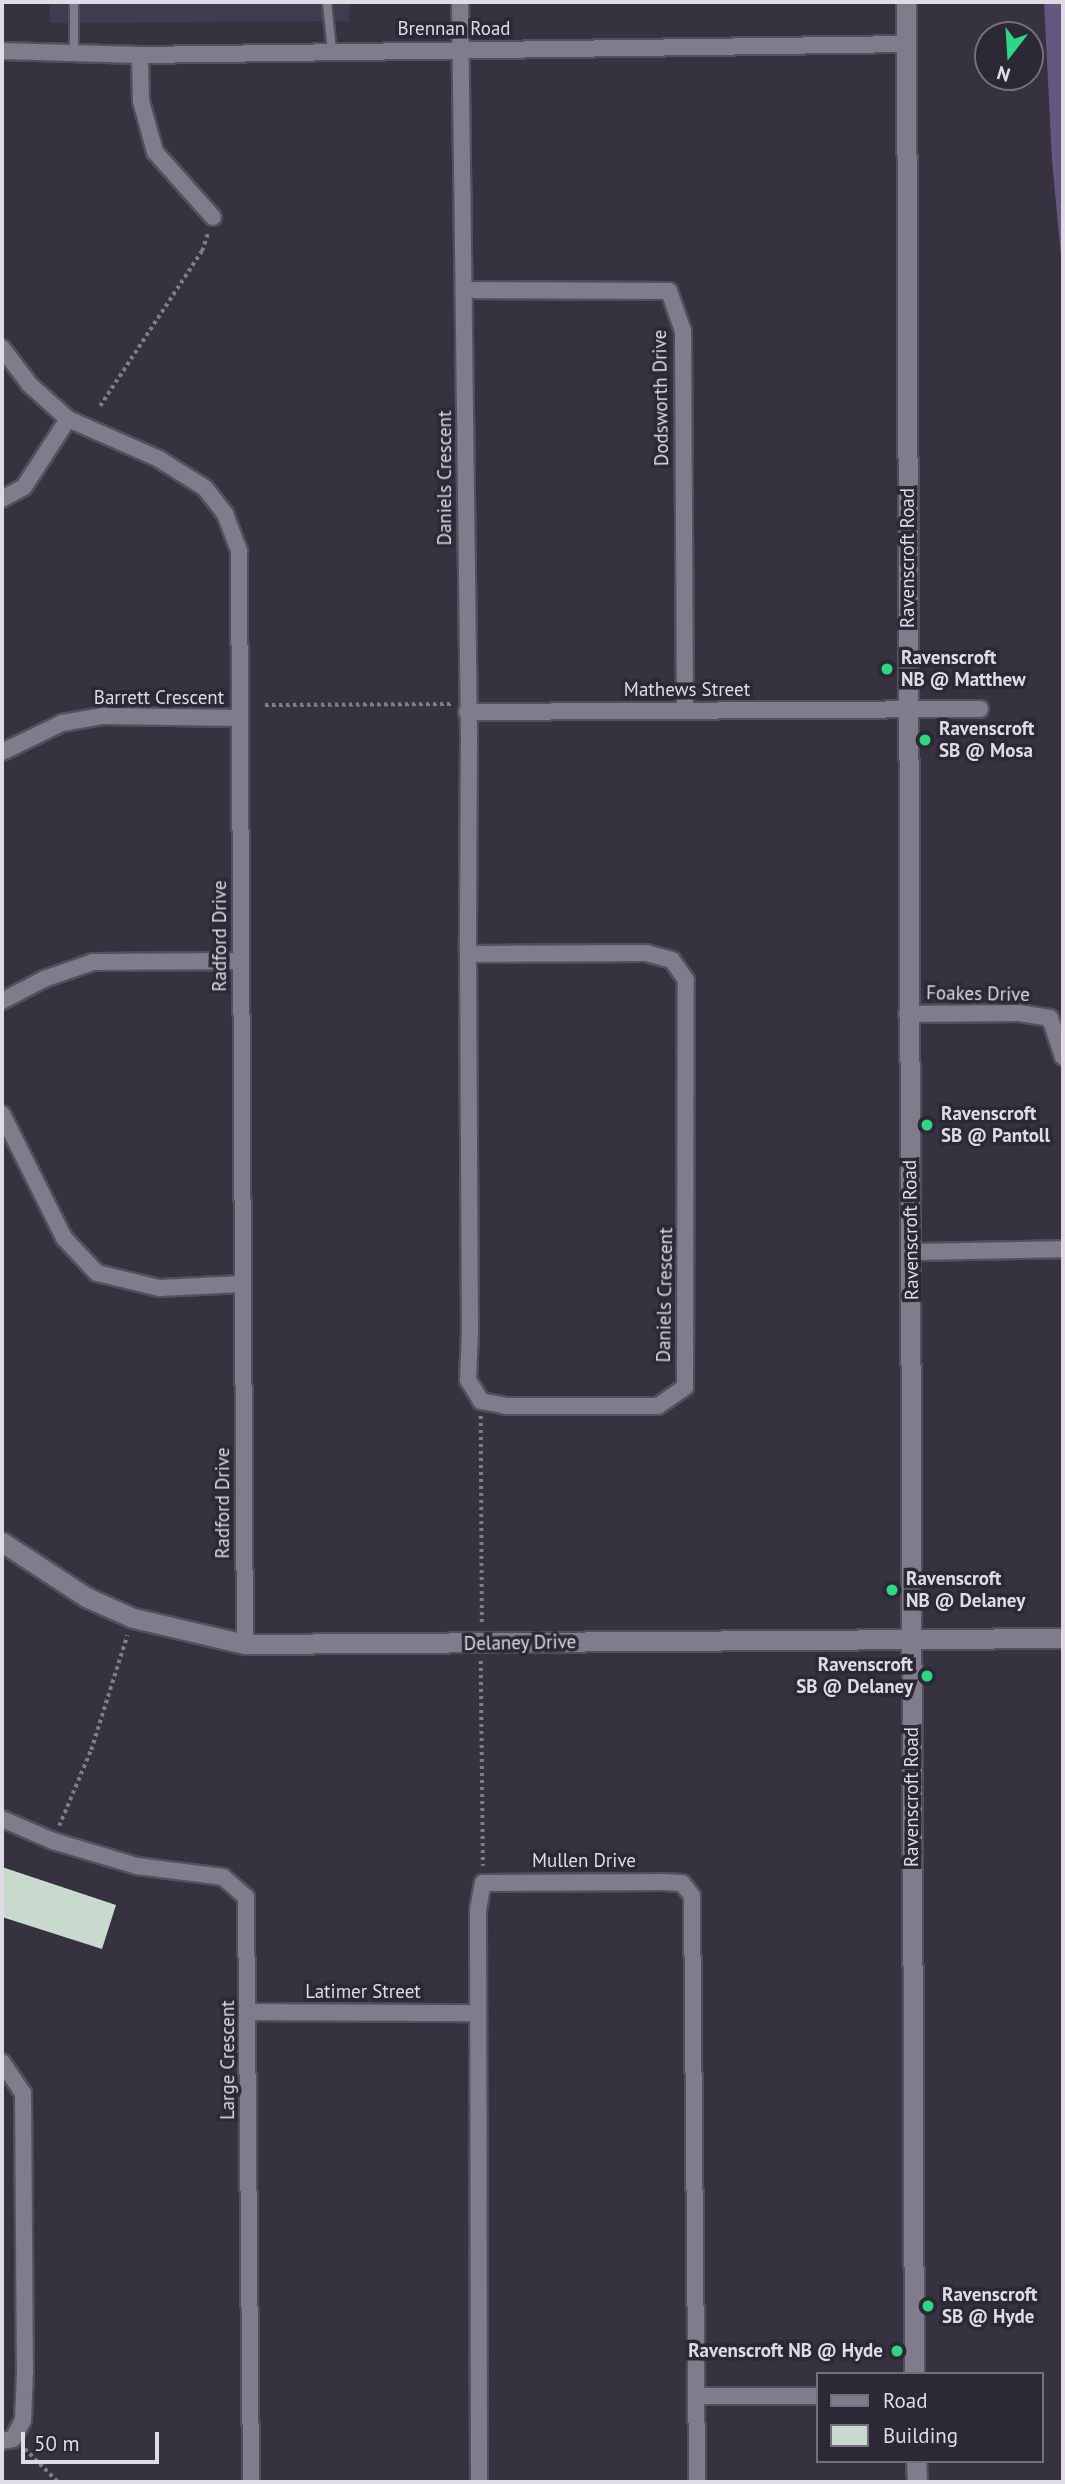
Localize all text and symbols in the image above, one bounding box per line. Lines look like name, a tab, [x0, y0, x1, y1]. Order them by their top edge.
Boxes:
street label: Brennan Road	[397, 18, 511, 40]
north arrow	[974, 21, 1044, 91]
text: N	[994, 61, 1013, 87]
street label: Dodsworth Drive	[648, 330, 674, 466]
street label: Daniels Crescent	[434, 411, 456, 545]
street label: Ravenscroft Road	[897, 488, 919, 628]
place label: Ravenscroft NB @ Matthew	[901, 647, 1026, 691]
marker: Ravenscroft NB @ Matthew	[879, 661, 895, 677]
street label: Mathews Street	[624, 679, 750, 701]
street label: Barrett Crescent	[94, 687, 224, 709]
place label: Ravenscroft SB @ Mosa	[939, 718, 1034, 762]
marker: Ravenscroft SB @ Mosa	[917, 732, 933, 748]
street label: Radford Drive	[209, 880, 231, 992]
street label: Foakes Drive	[926, 982, 1030, 1006]
place label: Ravenscroft SB @ Pantoll	[941, 1103, 1050, 1147]
marker: Ravenscroft SB @ Pantoll	[919, 1117, 935, 1133]
street label: Ravenscroft Road	[898, 1160, 924, 1300]
street label: Daniels Crescent	[652, 1227, 678, 1363]
street label: Radford Drive	[212, 1447, 234, 1559]
place label: Ravenscroft NB @ Delaney	[906, 1568, 1025, 1612]
marker: Ravenscroft NB @ Delaney	[884, 1582, 900, 1598]
street label: Delaney Drive	[463, 1631, 577, 1655]
place label: Ravenscroft SB @ Delaney	[796, 1654, 913, 1698]
marker: Ravenscroft SB @ Delaney	[919, 1668, 935, 1684]
street label: Ravenscroft Road	[901, 1727, 923, 1867]
street label: Mullen Drive	[532, 1850, 636, 1872]
street label: Latimer Street	[305, 1981, 421, 2003]
street label: Large Crescent	[217, 2000, 239, 2120]
place label: Ravenscroft SB @ Hyde	[942, 2284, 1037, 2328]
marker: Ravenscroft SB @ Hyde	[920, 2298, 936, 2314]
place label: Ravenscroft NB @ Hyde	[688, 2340, 883, 2362]
marker: Ravenscroft NB @ Hyde	[889, 2343, 905, 2359]
legend	[816, 2372, 1044, 2463]
text: Road	[883, 2387, 927, 2414]
scale bar	[24, 2418, 163, 2462]
text: Building	[883, 2422, 958, 2449]
text: 50 m	[34, 2430, 80, 2457]

